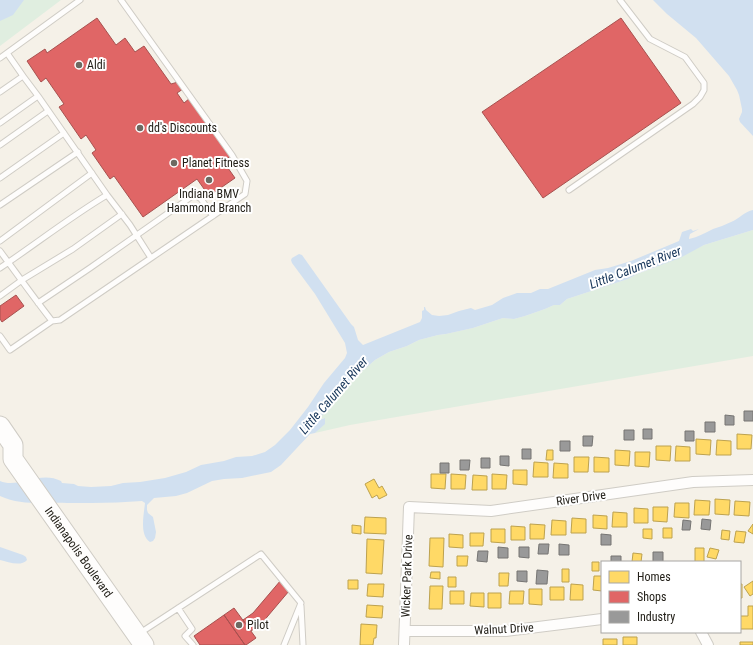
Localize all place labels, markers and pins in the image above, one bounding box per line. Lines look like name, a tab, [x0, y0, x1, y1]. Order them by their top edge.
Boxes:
place label: Aldi	[87, 58, 105, 72]
marker: Aldi	[74, 60, 84, 70]
place label: dd's Discounts	[148, 121, 217, 135]
marker: dd's Discounts	[135, 123, 145, 133]
place label: Planet Fitness	[182, 156, 249, 170]
marker: Planet Fitness	[169, 158, 179, 168]
marker: Indiana BMV Hammond Branch	[204, 175, 214, 185]
place label: Indiana BMV Hammond Branch	[167, 187, 252, 215]
place label: Pilot	[247, 618, 269, 632]
marker: Pilot	[234, 620, 244, 630]

